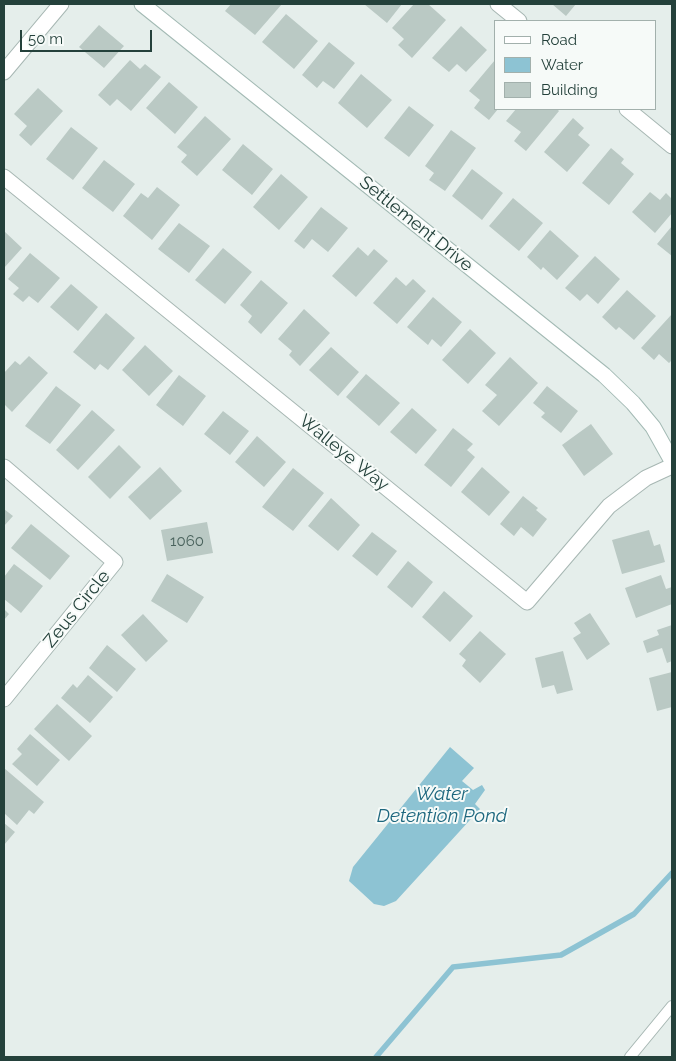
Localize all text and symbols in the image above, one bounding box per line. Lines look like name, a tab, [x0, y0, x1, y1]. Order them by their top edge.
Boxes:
scale bar	[22, 20, 155, 52]
legend	[493, 20, 656, 110]
text: 50 m	[28, 30, 63, 48]
text: Road	[541, 31, 577, 49]
text: Water	[541, 56, 583, 74]
text: Building	[541, 81, 598, 99]
street label: Settlement Drive	[355, 172, 477, 276]
street label: Walleye Way	[295, 410, 393, 496]
house number: 1060	[170, 532, 204, 550]
street label: Zeus Circle	[39, 566, 115, 652]
water label: Water Detention Pond	[377, 783, 507, 827]

